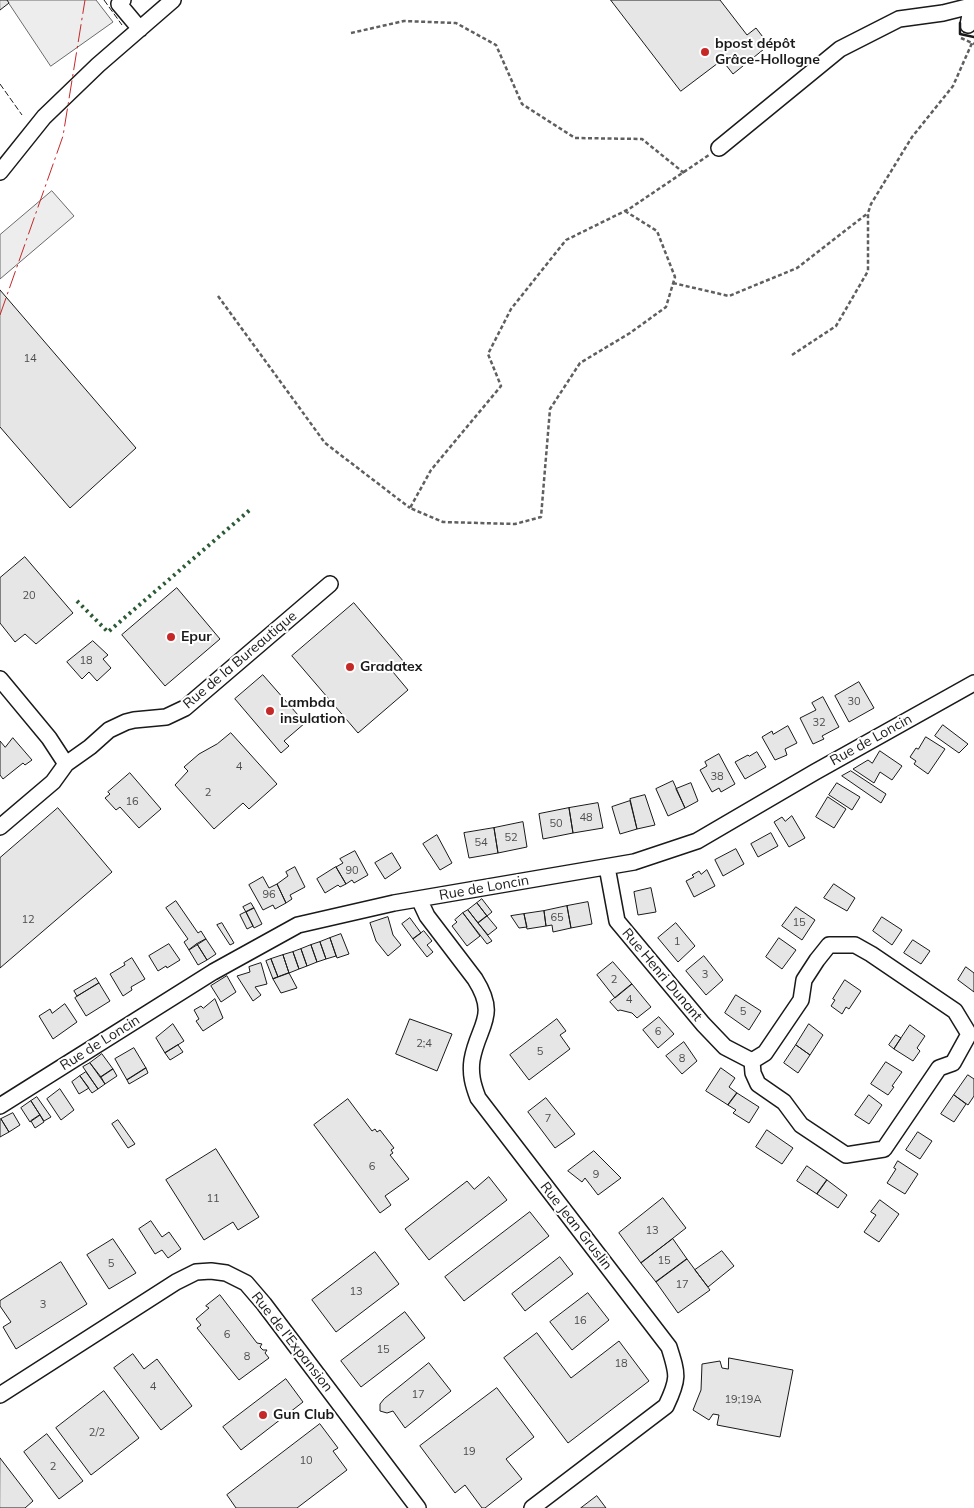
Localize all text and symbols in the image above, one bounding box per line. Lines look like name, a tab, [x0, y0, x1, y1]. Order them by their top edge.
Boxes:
place label: bpost dépôt Grâce-Hollogne	[715, 36, 820, 68]
marker: bpost dépôt Grâce-Hollogne	[699, 46, 711, 58]
house number: 14	[23, 352, 37, 366]
house number: 20	[22, 589, 36, 603]
street label: Rue de la Bureautique	[180, 608, 300, 712]
place label: Epur	[181, 629, 212, 645]
marker: Epur	[165, 631, 177, 643]
house number: 18	[79, 654, 93, 668]
place label: Gradatex	[360, 659, 422, 675]
marker: Gradatex	[344, 661, 356, 673]
place label: Lambda insulation	[280, 695, 345, 728]
house number: 30	[847, 695, 861, 709]
marker: Lambda insulation	[264, 705, 276, 717]
street label: Rue de Loncin	[827, 711, 915, 769]
house number: 32	[812, 716, 826, 730]
house number: 4	[236, 760, 242, 774]
house number: 38	[710, 770, 724, 784]
house number: 2	[205, 786, 211, 800]
house number: 16	[125, 795, 139, 809]
house number: 48	[579, 811, 593, 825]
house number: 50	[549, 817, 563, 831]
house number: 52	[504, 831, 518, 845]
house number: 54	[474, 836, 488, 850]
house number: 90	[345, 864, 359, 878]
street label: Rue de Loncin	[438, 872, 530, 904]
house number: 96	[262, 888, 276, 902]
house number: 65	[550, 911, 564, 925]
house number: 12	[21, 913, 35, 927]
house number: 15	[792, 916, 806, 930]
street label: Rue Henri Dunant	[618, 925, 706, 1025]
house number: 1	[674, 935, 680, 949]
house number: 3	[702, 968, 708, 982]
house number: 2	[611, 973, 617, 987]
house number: 4	[626, 993, 632, 1007]
house number: 5	[740, 1005, 746, 1019]
street label: Rue de Loncin	[57, 1012, 143, 1074]
house number: 6	[655, 1025, 661, 1039]
house number: 2;4	[416, 1037, 432, 1051]
house number: 5	[537, 1045, 543, 1059]
house number: 8	[679, 1052, 685, 1066]
house number: 7	[545, 1112, 551, 1126]
house number: 6	[369, 1160, 375, 1174]
house number: 9	[593, 1168, 599, 1182]
street label: Rue Jean Gruslin	[537, 1179, 615, 1273]
house number: 11	[206, 1192, 220, 1206]
house number: 13	[645, 1224, 659, 1238]
house number: 15	[657, 1254, 671, 1268]
house number: 5	[108, 1257, 114, 1271]
house number: 17	[675, 1278, 689, 1292]
house number: 13	[349, 1285, 363, 1299]
street label: Rue de l'Expansion	[248, 1289, 336, 1395]
house number: 3	[40, 1298, 46, 1312]
house number: 16	[573, 1314, 587, 1328]
house number: 6	[224, 1328, 230, 1342]
house number: 15	[376, 1343, 390, 1357]
house number: 8	[244, 1350, 250, 1364]
house number: 18	[614, 1357, 628, 1371]
house number: 4	[150, 1380, 156, 1394]
house number: 17	[411, 1388, 425, 1402]
house number: 19;19A	[725, 1393, 761, 1407]
place label: Gun Club	[273, 1407, 334, 1423]
marker: Gun Club	[257, 1409, 269, 1421]
house number: 2/2	[89, 1426, 105, 1440]
house number: 19	[462, 1445, 476, 1459]
house number: 10	[299, 1454, 313, 1468]
house number: 2	[50, 1460, 56, 1474]

